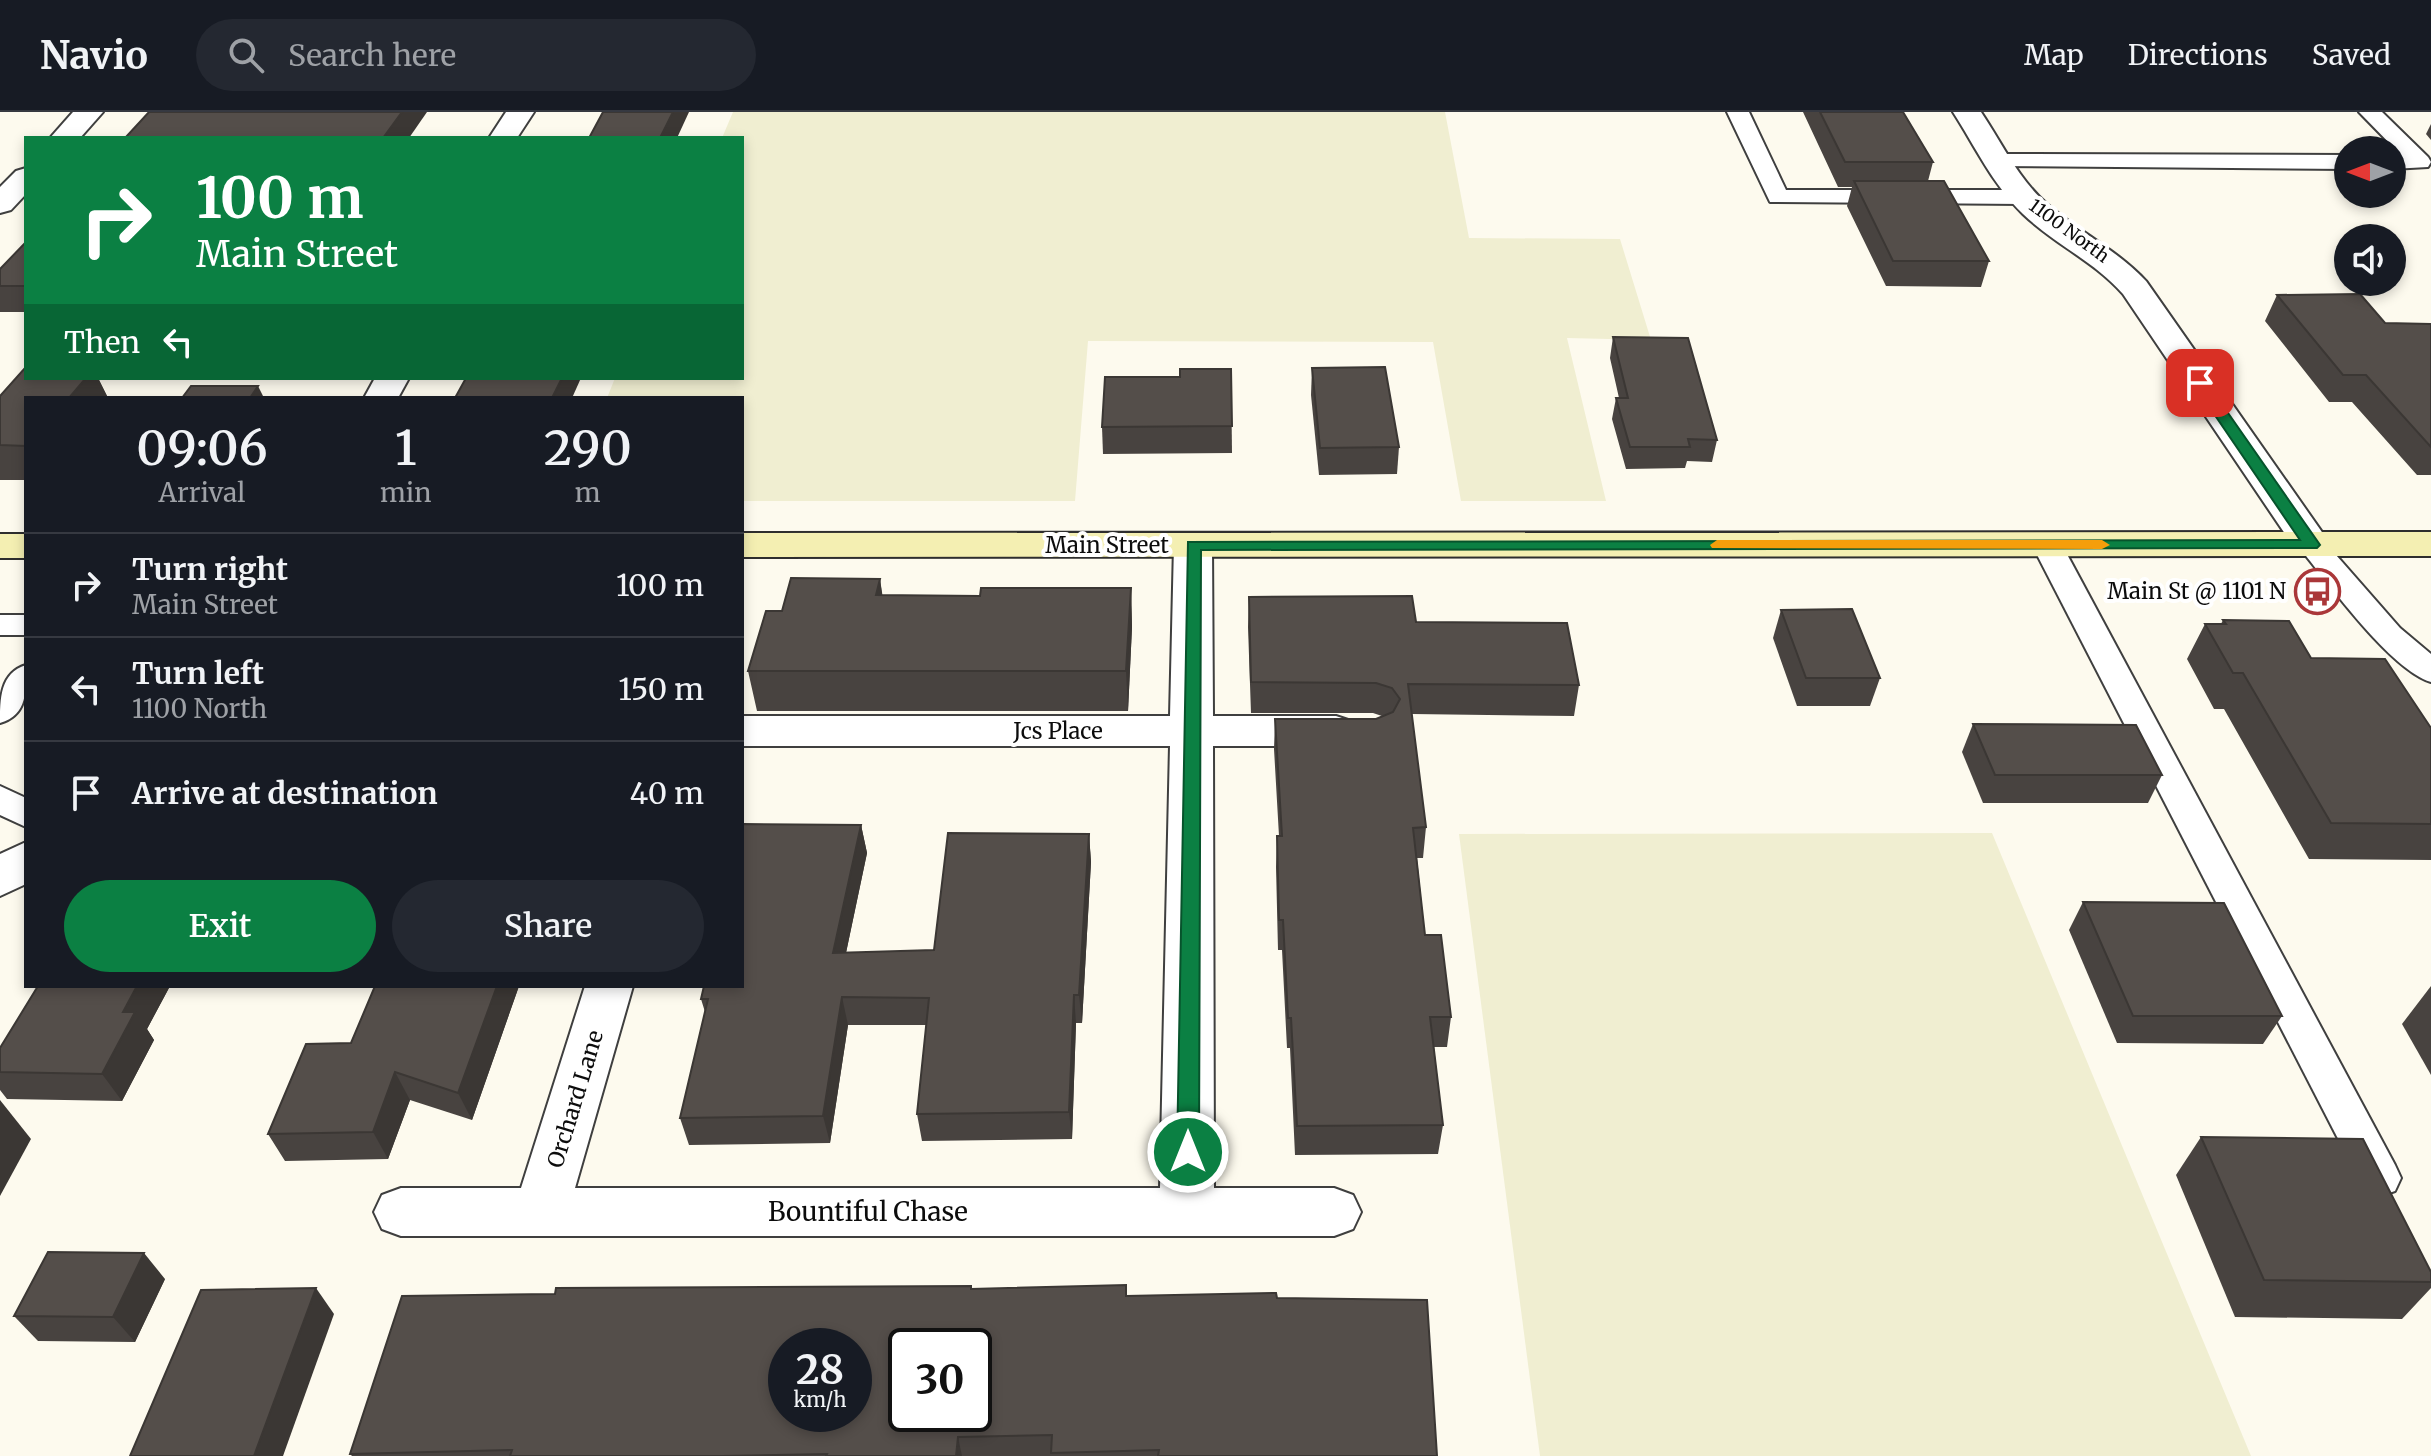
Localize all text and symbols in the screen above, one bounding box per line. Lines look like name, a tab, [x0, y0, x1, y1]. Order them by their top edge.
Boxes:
search box	[196, 19, 756, 91]
text: Navio	[40, 32, 148, 79]
icon: search	[224, 33, 268, 77]
text: Search here	[288, 36, 456, 74]
text: Map	[2024, 37, 2084, 73]
text: Directions	[2128, 37, 2268, 73]
text: Saved	[2312, 37, 2391, 73]
north arrow	[2334, 136, 2406, 208]
map controls	[2334, 136, 2406, 296]
text: 100 m	[196, 163, 364, 233]
icon: right	[64, 168, 168, 272]
street label: 1100 North	[2025, 194, 2114, 267]
button: sound	[2334, 224, 2406, 296]
text: Main Street	[196, 232, 398, 277]
icon: left	[156, 320, 200, 364]
text: Then	[64, 323, 140, 361]
pin	[2166, 349, 2234, 417]
icon: arrive	[2178, 361, 2222, 405]
text: 09:06	[136, 418, 268, 478]
text: 1	[395, 418, 417, 478]
text: 290	[544, 418, 632, 478]
text: Arrival	[159, 476, 245, 509]
text: min	[380, 476, 431, 509]
text: m	[575, 476, 601, 509]
street label: Main Street	[1045, 531, 1169, 559]
text: Turn right	[132, 550, 288, 588]
icon: right	[64, 563, 108, 607]
text: 100 m	[616, 566, 704, 604]
bus stop icon: Main St @ 1101 N	[2293, 567, 2341, 615]
place label: Main St @ 1101 N	[2107, 577, 2286, 605]
text: Main Street	[132, 588, 278, 621]
text: Turn left	[132, 654, 264, 692]
icon: left	[64, 667, 108, 711]
text: 150 m	[618, 670, 704, 708]
text: 1100 North	[132, 692, 267, 725]
street label: Jcs Place	[1012, 717, 1103, 745]
icon: arrive	[64, 771, 108, 815]
text: Arrive at destination	[132, 774, 438, 812]
text: 40 m	[630, 774, 704, 812]
button: Exit	[64, 880, 376, 972]
button: Share	[392, 880, 704, 972]
street label: Orchard Lane	[541, 1027, 609, 1171]
position arrow	[1146, 1110, 1230, 1194]
street label: Bountiful Chase	[768, 1195, 968, 1228]
speed limit sign: 30	[888, 1328, 992, 1432]
text: 28	[796, 1345, 844, 1395]
text: km/h	[794, 1387, 846, 1412]

